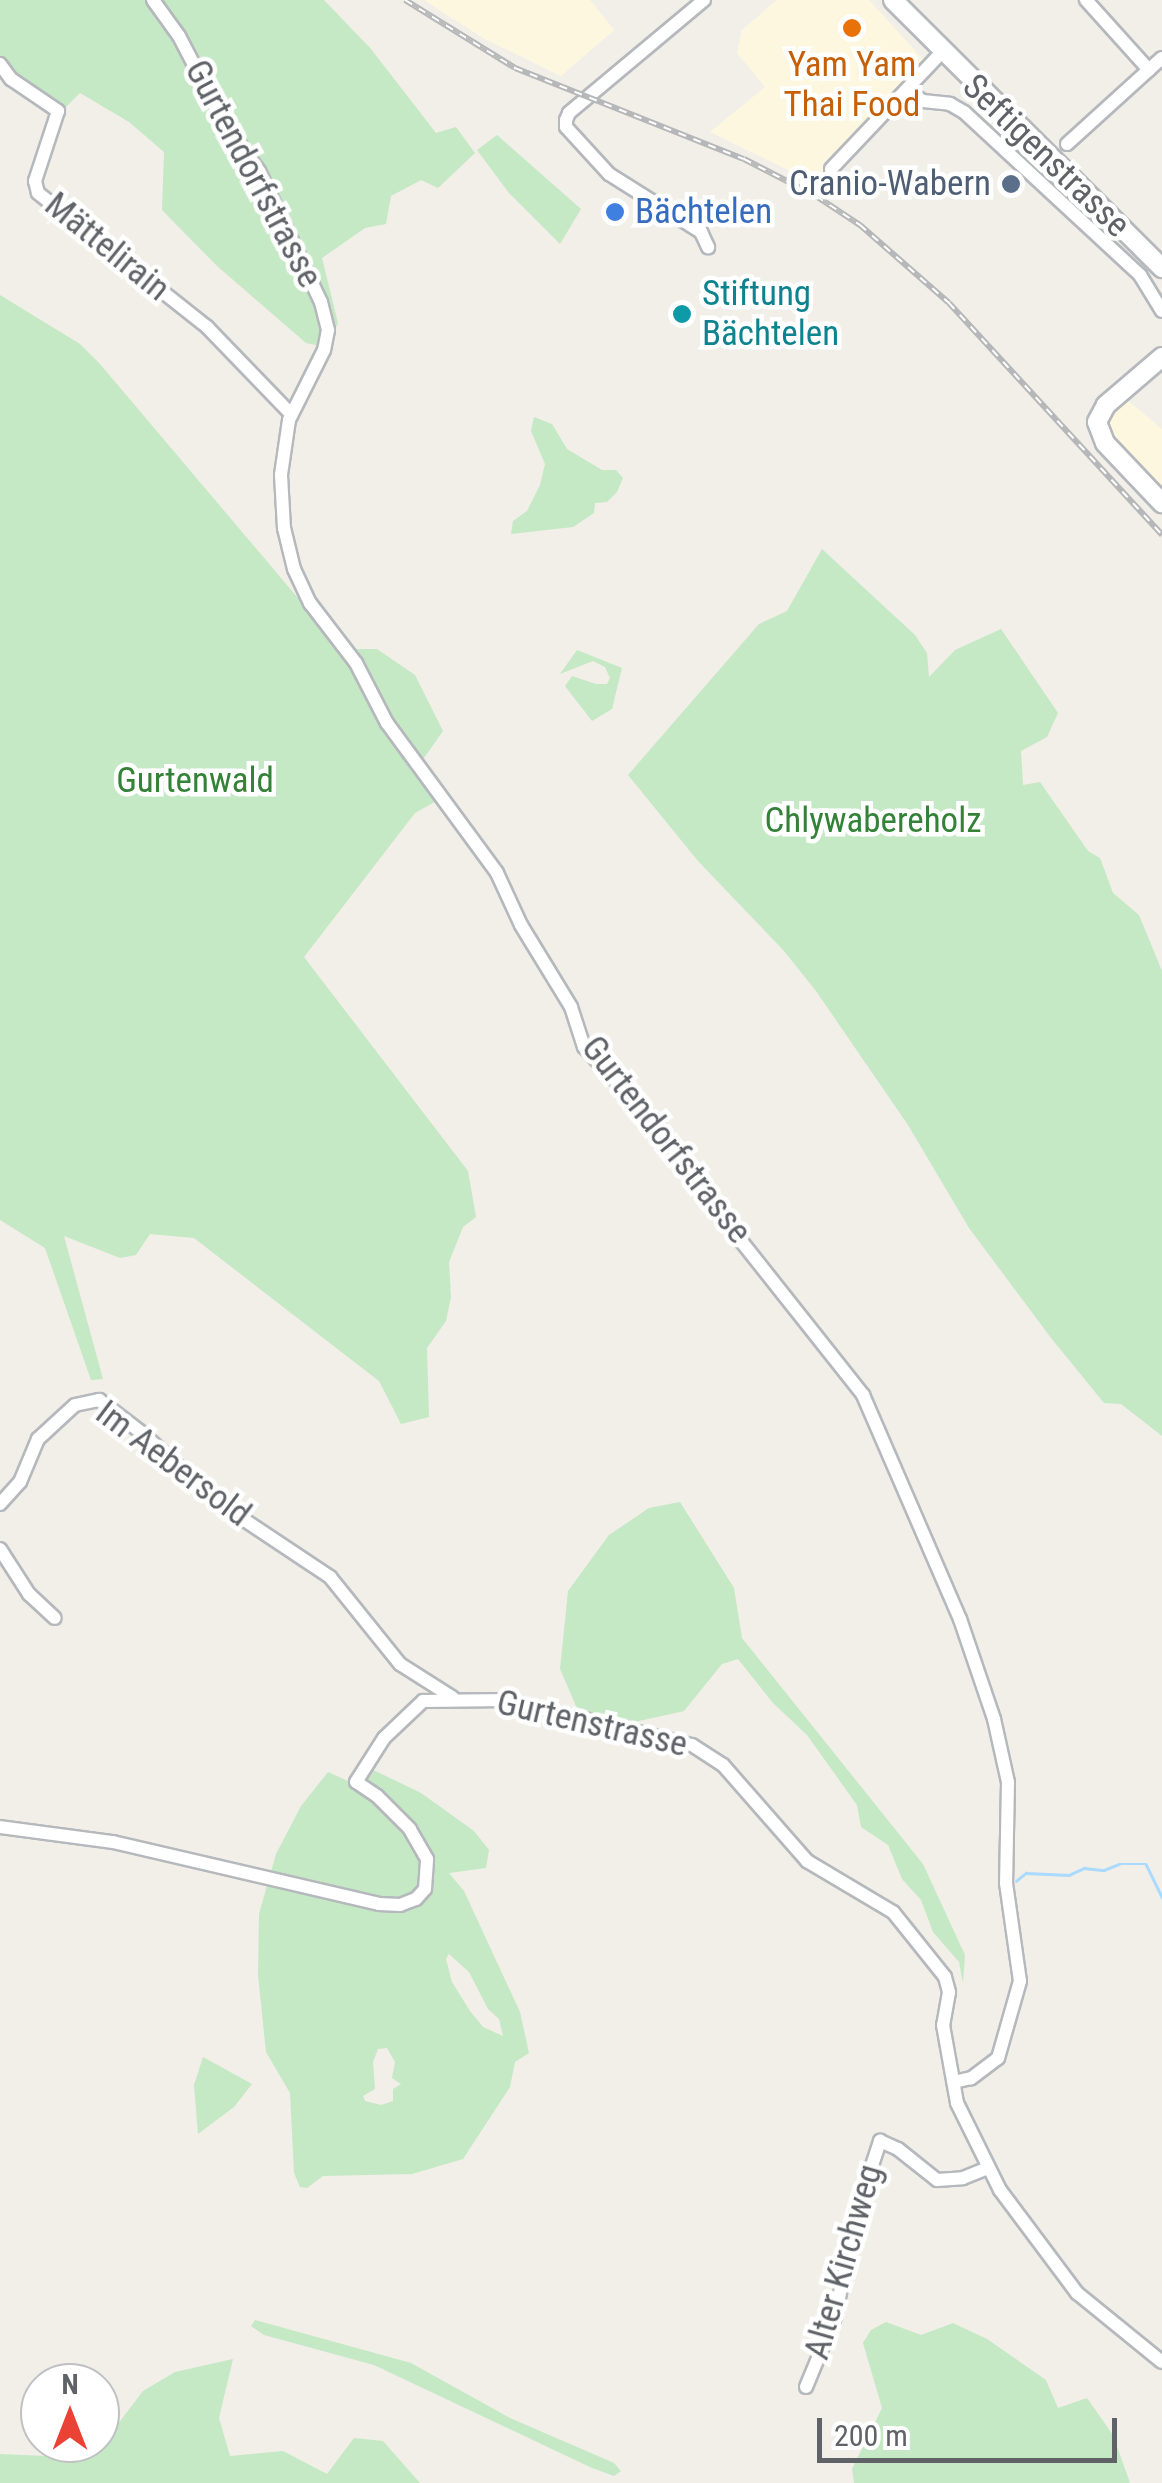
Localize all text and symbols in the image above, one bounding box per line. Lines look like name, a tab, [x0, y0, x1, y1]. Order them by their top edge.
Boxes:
marker: Yam Yam Thai Food	[841, 17, 863, 39]
place label: Yam Yam Thai Food	[784, 44, 920, 126]
street label: Gurtendorfstrasse	[176, 53, 330, 295]
street label: Seftigenstrasse	[954, 66, 1138, 246]
place label: Cranio-Wabern	[789, 163, 991, 205]
marker: Cranio-Wabern	[1000, 173, 1022, 195]
street label: Mättelirain	[36, 184, 178, 310]
place label: Bächtelen	[635, 191, 772, 233]
marker: Bächtelen	[604, 201, 626, 223]
place label: Stiftung Bächtelen	[702, 273, 839, 355]
marker: Stiftung Bächtelen	[671, 303, 693, 325]
park label: Gurtenwald	[116, 760, 274, 802]
park label: Chlywabereholz	[764, 800, 982, 842]
street label: Gurtendorfstrasse	[572, 1028, 760, 1252]
street label: Im Aebersold	[87, 1392, 259, 1536]
street label: Gurtenstrasse	[493, 1682, 691, 1766]
street label: Alter Kirchweg	[796, 2160, 892, 2364]
north arrow	[20, 2363, 120, 2463]
text: N	[61, 2368, 79, 2401]
scale bar	[822, 2398, 1122, 2460]
text: 200 m	[834, 2418, 908, 2453]

